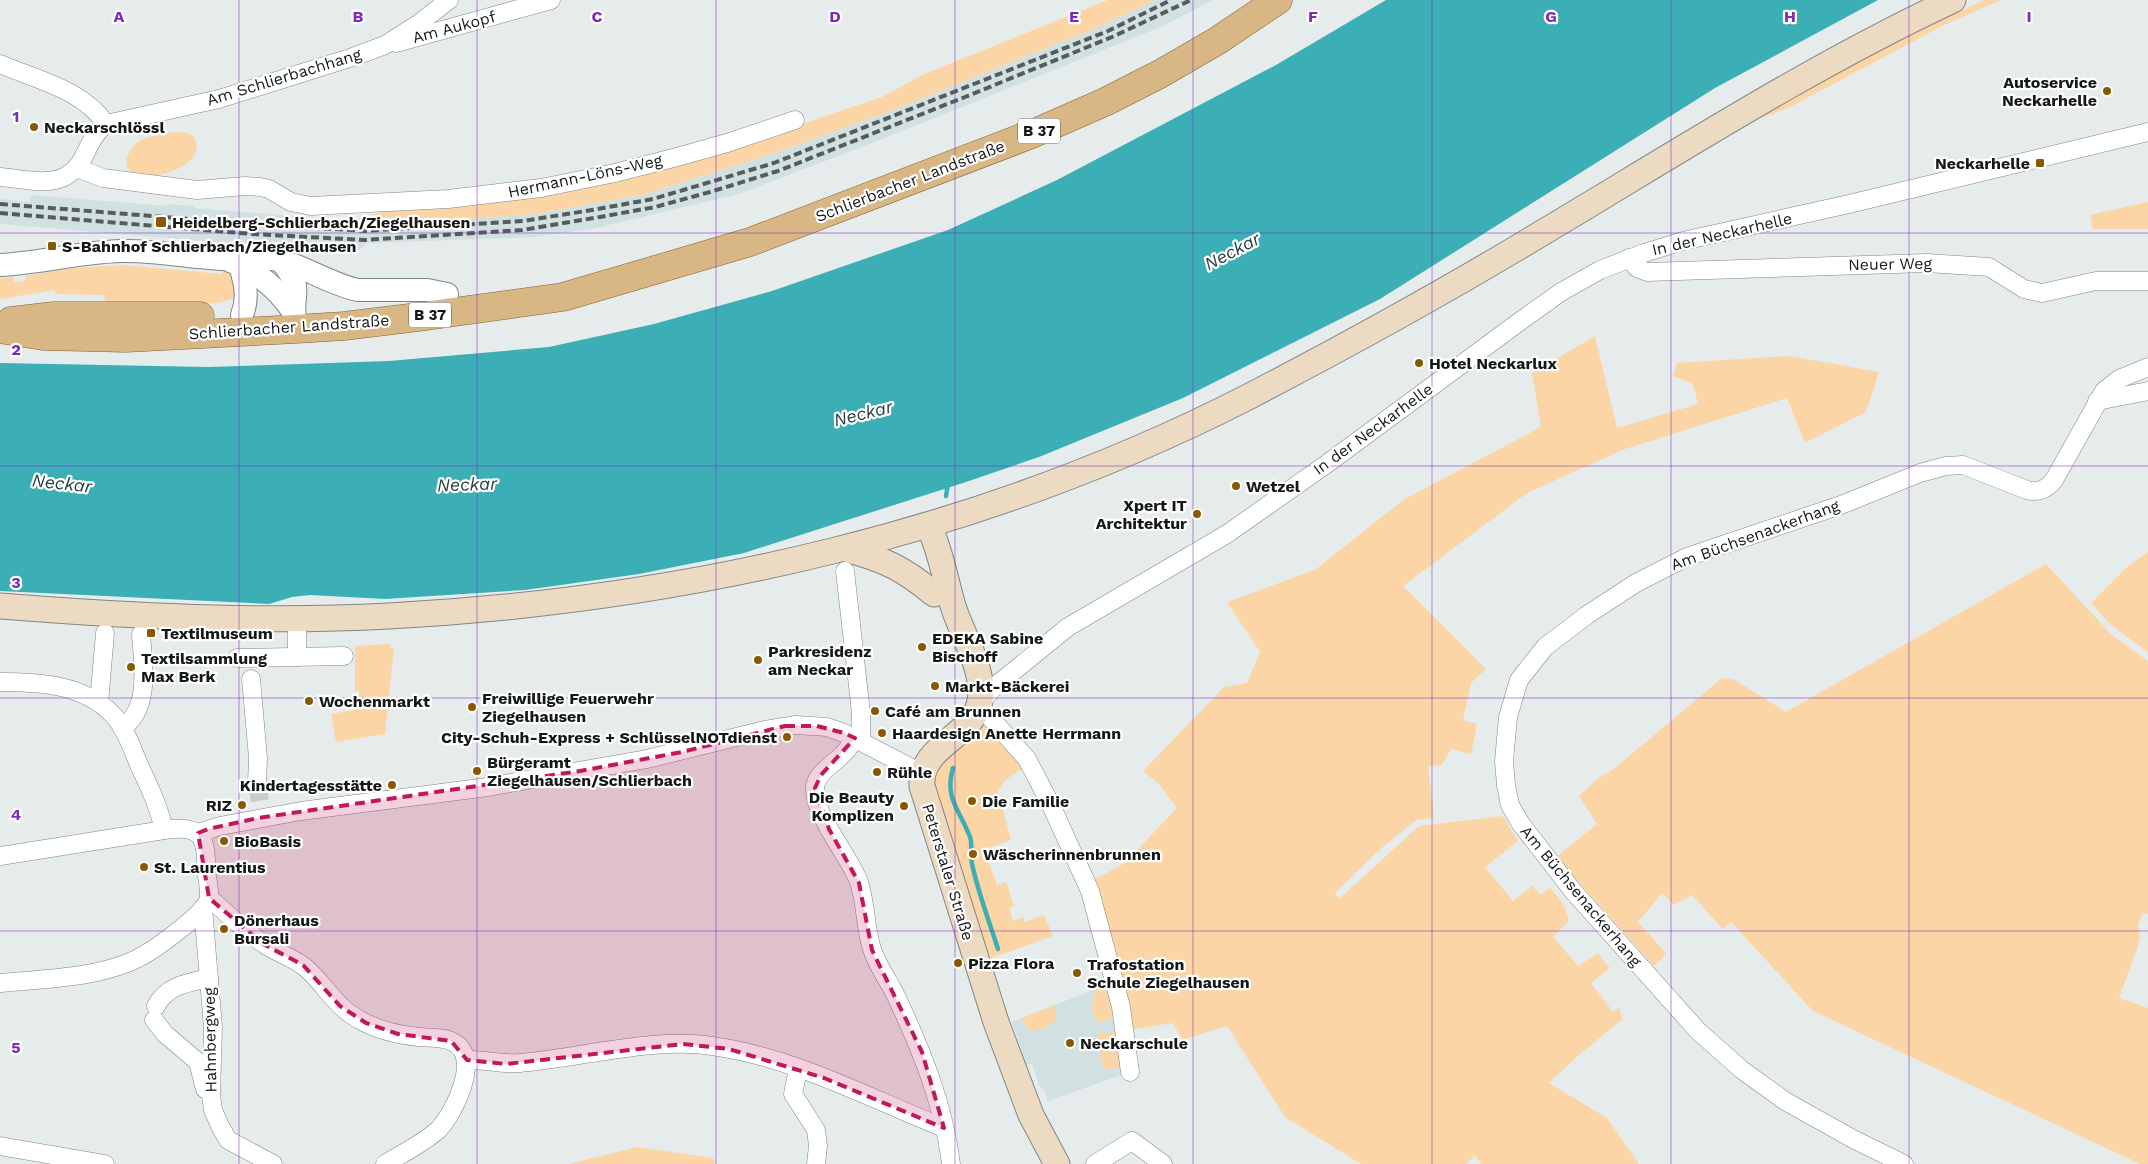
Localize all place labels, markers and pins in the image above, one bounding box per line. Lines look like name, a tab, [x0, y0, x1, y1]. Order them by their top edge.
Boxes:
place label: Autoservice Neckarhelle	[2002, 73, 2097, 110]
marker: Autoservice Neckarhelle	[2101, 85, 2113, 97]
place label: Neckarschlössl	[44, 118, 165, 137]
marker: Neckarschlössl	[28, 121, 40, 133]
place label: Neckarhelle	[1935, 154, 2030, 173]
marker: Neckarhelle	[2034, 157, 2046, 169]
place label: Heidelberg-Schlierbach/Ziegelhausen	[172, 213, 470, 232]
marker: Heidelberg-Schlierbach/Ziegelhausen	[154, 215, 168, 229]
place label: S-Bahnhof Schlierbach/Ziegelhausen	[62, 237, 356, 256]
marker: S-Bahnhof Schlierbach/Ziegelhausen	[46, 240, 58, 252]
place label: Hotel Neckarlux	[1429, 354, 1557, 373]
marker: Hotel Neckarlux	[1413, 357, 1425, 369]
place label: Wetzel	[1246, 477, 1301, 496]
marker: Wetzel	[1230, 480, 1242, 492]
place label: Xpert IT Architektur	[1096, 496, 1188, 533]
marker: Xpert IT Architektur	[1191, 508, 1203, 520]
place label: Textilmuseum	[161, 624, 273, 643]
marker: Textilmuseum	[145, 627, 157, 639]
place label: EDEKA Sabine Bischoff	[932, 629, 1043, 666]
marker: EDEKA Sabine Bischoff	[916, 641, 928, 653]
place label: Parkresidenz am Neckar	[768, 642, 871, 679]
place label: Textilsammlung Max Berk	[141, 649, 267, 686]
marker: Parkresidenz am Neckar	[752, 654, 764, 666]
marker: Textilsammlung Max Berk	[125, 661, 137, 673]
place label: Markt-Bäckerei	[945, 677, 1069, 696]
marker: Markt-Bäckerei	[929, 680, 941, 692]
place label: Freiwillige Feuerwehr Ziegelhausen	[482, 689, 654, 726]
place label: Wochenmarkt	[319, 692, 430, 711]
marker: Wochenmarkt	[303, 695, 315, 707]
marker: Freiwillige Feuerwehr Ziegelhausen	[466, 701, 478, 713]
place label: Café am Brunnen	[885, 702, 1021, 721]
marker: Café am Brunnen	[869, 705, 881, 717]
place label: Haardesign Anette Herrmann	[892, 724, 1121, 743]
marker: Haardesign Anette Herrmann	[876, 727, 888, 739]
place label: City-Schuh-Express + SchlüsselNOTdienst	[441, 728, 777, 747]
marker: City-Schuh-Express + SchlüsselNOTdienst	[781, 731, 793, 743]
place label: Bürgeramt Ziegelhausen/Schlierbach	[487, 753, 692, 790]
place label: Rühle	[887, 763, 932, 782]
marker: Bürgeramt Ziegelhausen/Schlierbach	[471, 765, 483, 777]
marker: Rühle	[871, 766, 883, 778]
place label: Kindertagesstätte	[240, 776, 382, 795]
marker: Kindertagesstätte	[386, 779, 398, 791]
place label: Die Beauty Komplizen	[809, 788, 895, 825]
place label: Die Familie	[982, 792, 1069, 811]
marker: Die Familie	[966, 795, 978, 807]
place label: RIZ	[206, 796, 232, 815]
marker: RIZ	[236, 799, 248, 811]
marker: Die Beauty Komplizen	[898, 800, 910, 812]
place label: BioBasis	[234, 832, 302, 851]
marker: BioBasis	[218, 835, 230, 847]
place label: Wäscherinnenbrunnen	[983, 845, 1161, 864]
marker: Wäscherinnenbrunnen	[967, 848, 979, 860]
place label: St. Laurentius	[154, 858, 266, 877]
marker: St. Laurentius	[138, 861, 150, 873]
place label: Dönerhaus Bursali	[234, 911, 319, 948]
marker: Dönerhaus Bursali	[218, 923, 230, 935]
place label: Pizza Flora	[968, 954, 1055, 973]
place label: Trafostation Schule Ziegelhausen	[1087, 955, 1250, 992]
marker: Pizza Flora	[952, 957, 964, 969]
marker: Trafostation Schule Ziegelhausen	[1071, 967, 1083, 979]
place label: Neckarschule	[1080, 1034, 1188, 1053]
marker: Neckarschule	[1064, 1037, 1076, 1049]

